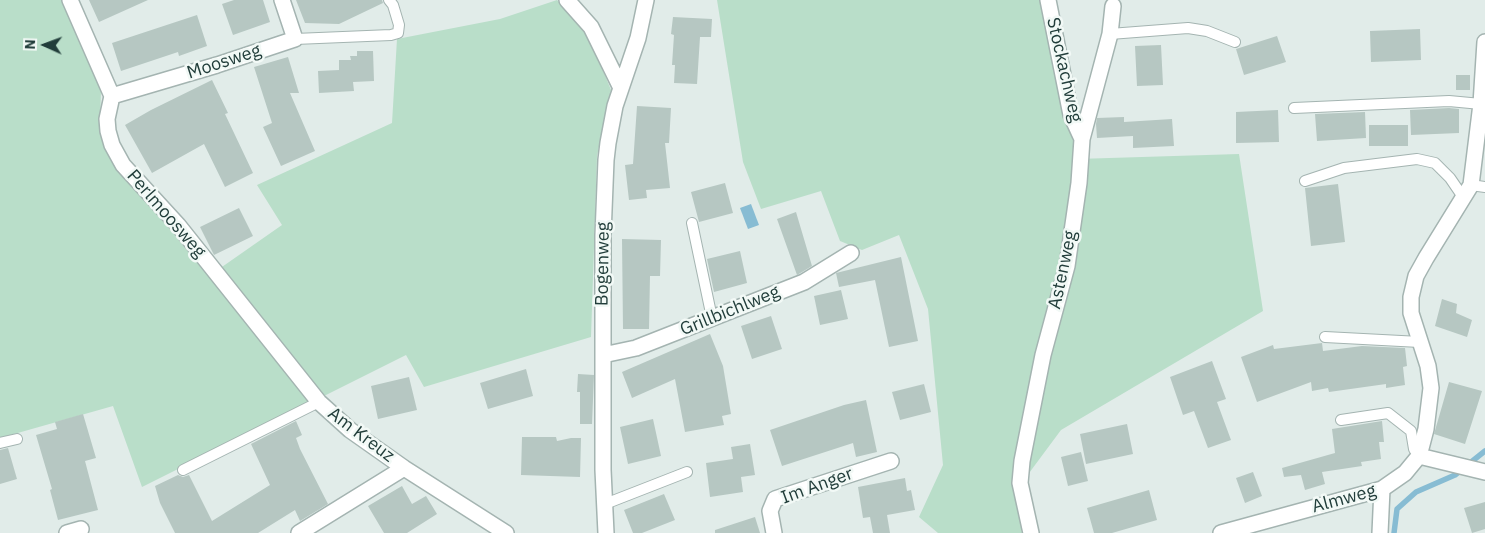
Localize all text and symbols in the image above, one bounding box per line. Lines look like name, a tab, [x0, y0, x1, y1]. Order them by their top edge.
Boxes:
street label: Stockachweg	[1041, 15, 1087, 125]
north arrow	[20, 20, 70, 70]
text: N	[21, 39, 39, 50]
street label: Moosweg	[184, 40, 264, 84]
street label: Perlmoosweg	[122, 166, 210, 262]
street label: Bogenweg	[591, 222, 615, 306]
street label: Astenweg	[1044, 229, 1082, 311]
street label: Grillbichlweg	[677, 281, 783, 341]
street label: Am Kreuz	[323, 403, 399, 467]
street label: Im Anger	[778, 463, 856, 509]
street label: Almweg	[1310, 480, 1378, 518]

